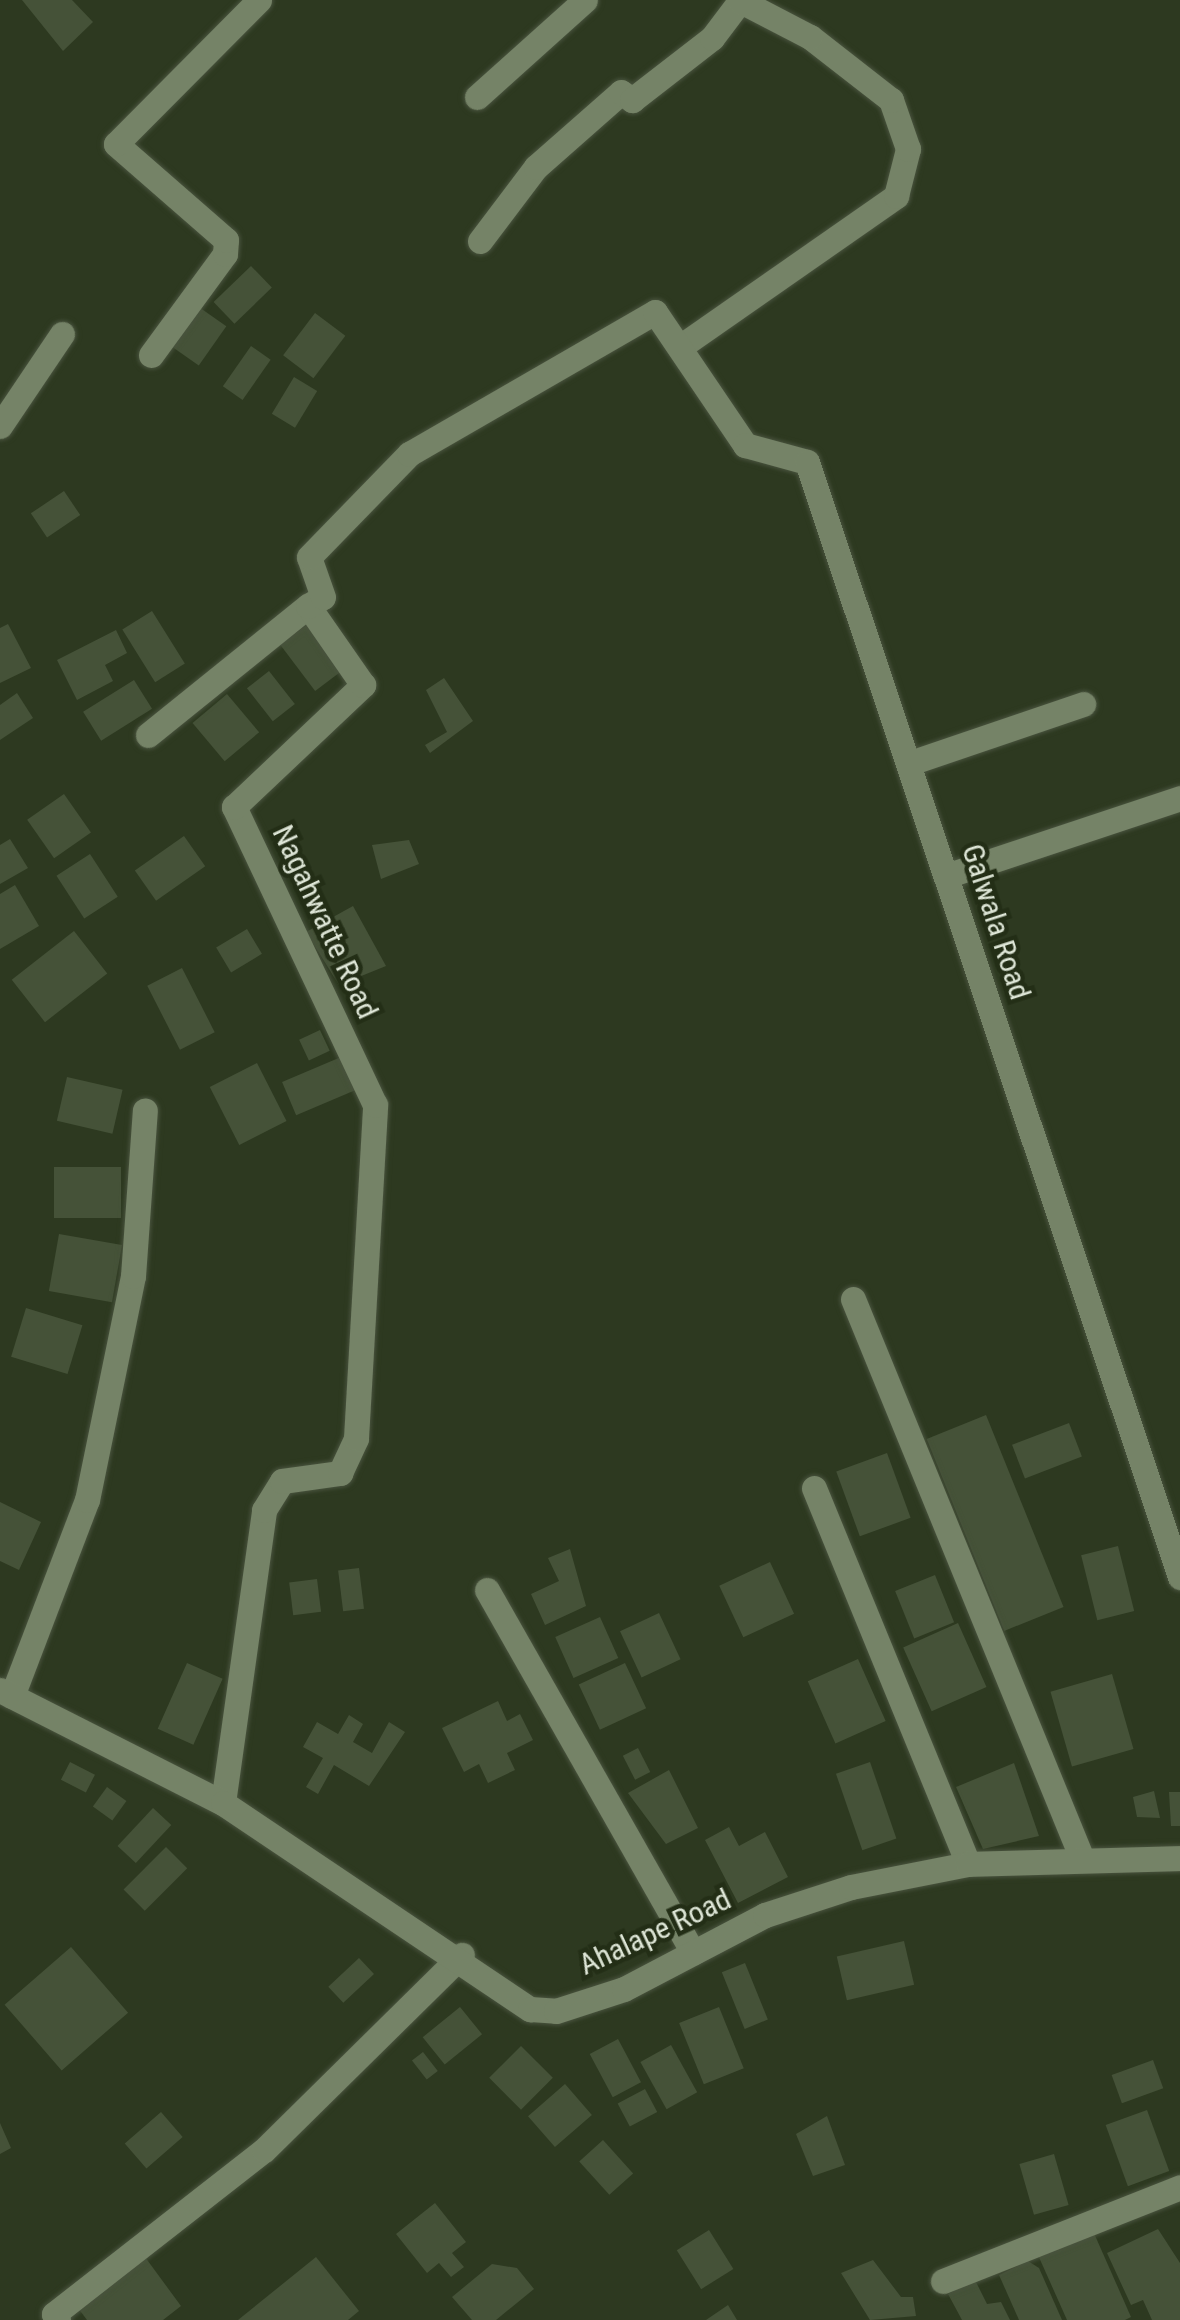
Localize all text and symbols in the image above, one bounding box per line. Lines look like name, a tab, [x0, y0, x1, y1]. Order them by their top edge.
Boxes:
street label: Nagahwatte Road	[264, 819, 386, 1025]
street label: Galwala Road	[954, 840, 1038, 1004]
street label: Ahalape Road	[573, 1881, 737, 1983]

